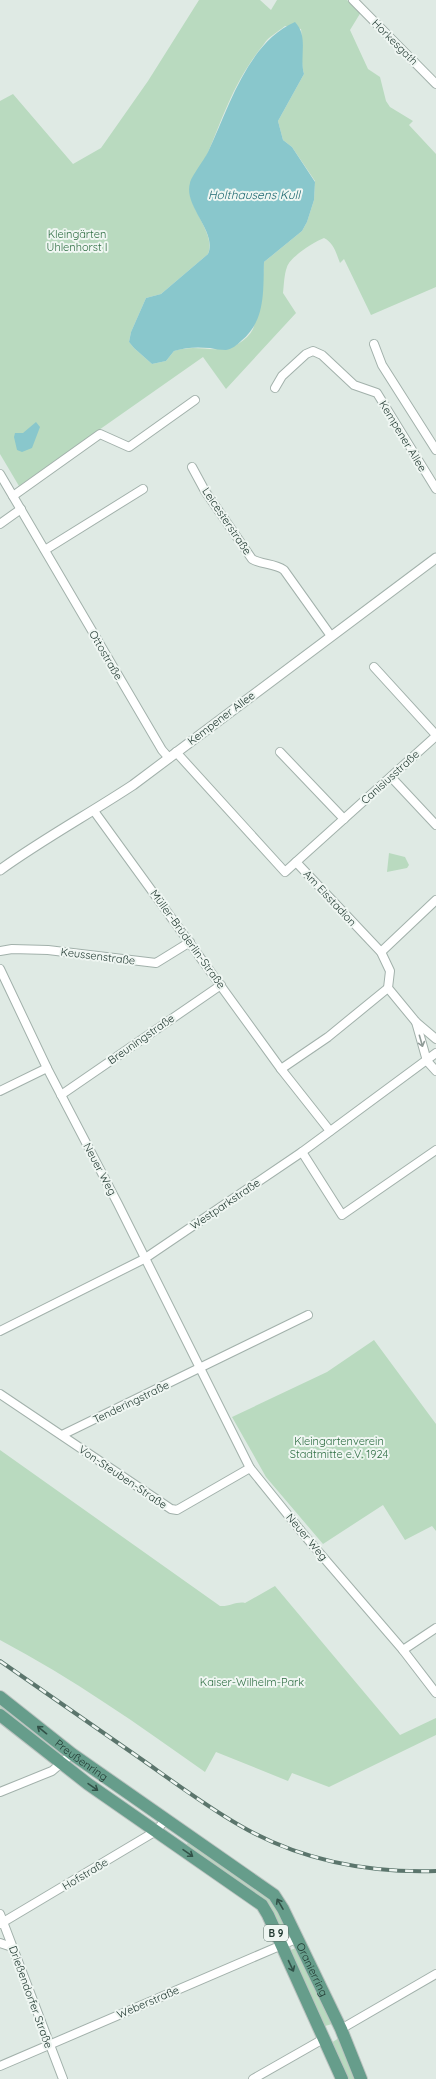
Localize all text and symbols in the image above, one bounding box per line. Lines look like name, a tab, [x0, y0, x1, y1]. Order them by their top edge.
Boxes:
street label: Horkesgath	[369, 16, 421, 68]
water label: Holthausens Kull	[208, 187, 301, 202]
park label: Kleingärten Uhlenhorst I	[47, 227, 107, 254]
street label: Kempener Allee	[376, 398, 430, 474]
street label: Leicesterstraße	[199, 485, 255, 557]
street label: Ottostraße	[86, 628, 126, 682]
street label: Kempener Allee	[185, 688, 257, 748]
street label: Canisiusstraße	[358, 747, 422, 807]
street label: Am Eisstadion	[300, 867, 360, 929]
street label: Müller-Brüderlin-Straße	[147, 887, 229, 991]
street label: Keussenstraße	[60, 944, 136, 968]
street label: Breuningstraße	[105, 1011, 177, 1067]
one-way arrow	[418, 1034, 425, 1047]
street label: Neuer Weg	[80, 1140, 120, 1198]
street label: Westparkstraße	[187, 1175, 263, 1233]
street label: Tenderingstraße	[91, 1378, 171, 1426]
park label: Kleingartenverein Stadtmitte e.V. 1924	[290, 1434, 388, 1461]
street label: Von-Steuben-Straße	[76, 1442, 170, 1512]
street label: Neuer Weg	[283, 1511, 331, 1563]
park label: Kaiser-Wilhelm-Park	[200, 1675, 304, 1689]
one-way arrow	[36, 1726, 47, 1735]
street label: Preußenring	[52, 1736, 111, 1784]
one-way arrow	[87, 1783, 98, 1791]
one-way arrow	[183, 1849, 194, 1857]
street label: Hofstraße	[60, 1855, 110, 1893]
one-way arrow	[275, 1898, 283, 1910]
road number: B 9	[264, 1925, 288, 1941]
street label: Oranierring	[293, 1940, 331, 1999]
street label: Drießendorfer Straße	[6, 1944, 56, 2050]
one-way arrow	[288, 1960, 295, 1972]
street label: Weberstraße	[115, 1983, 181, 2021]

